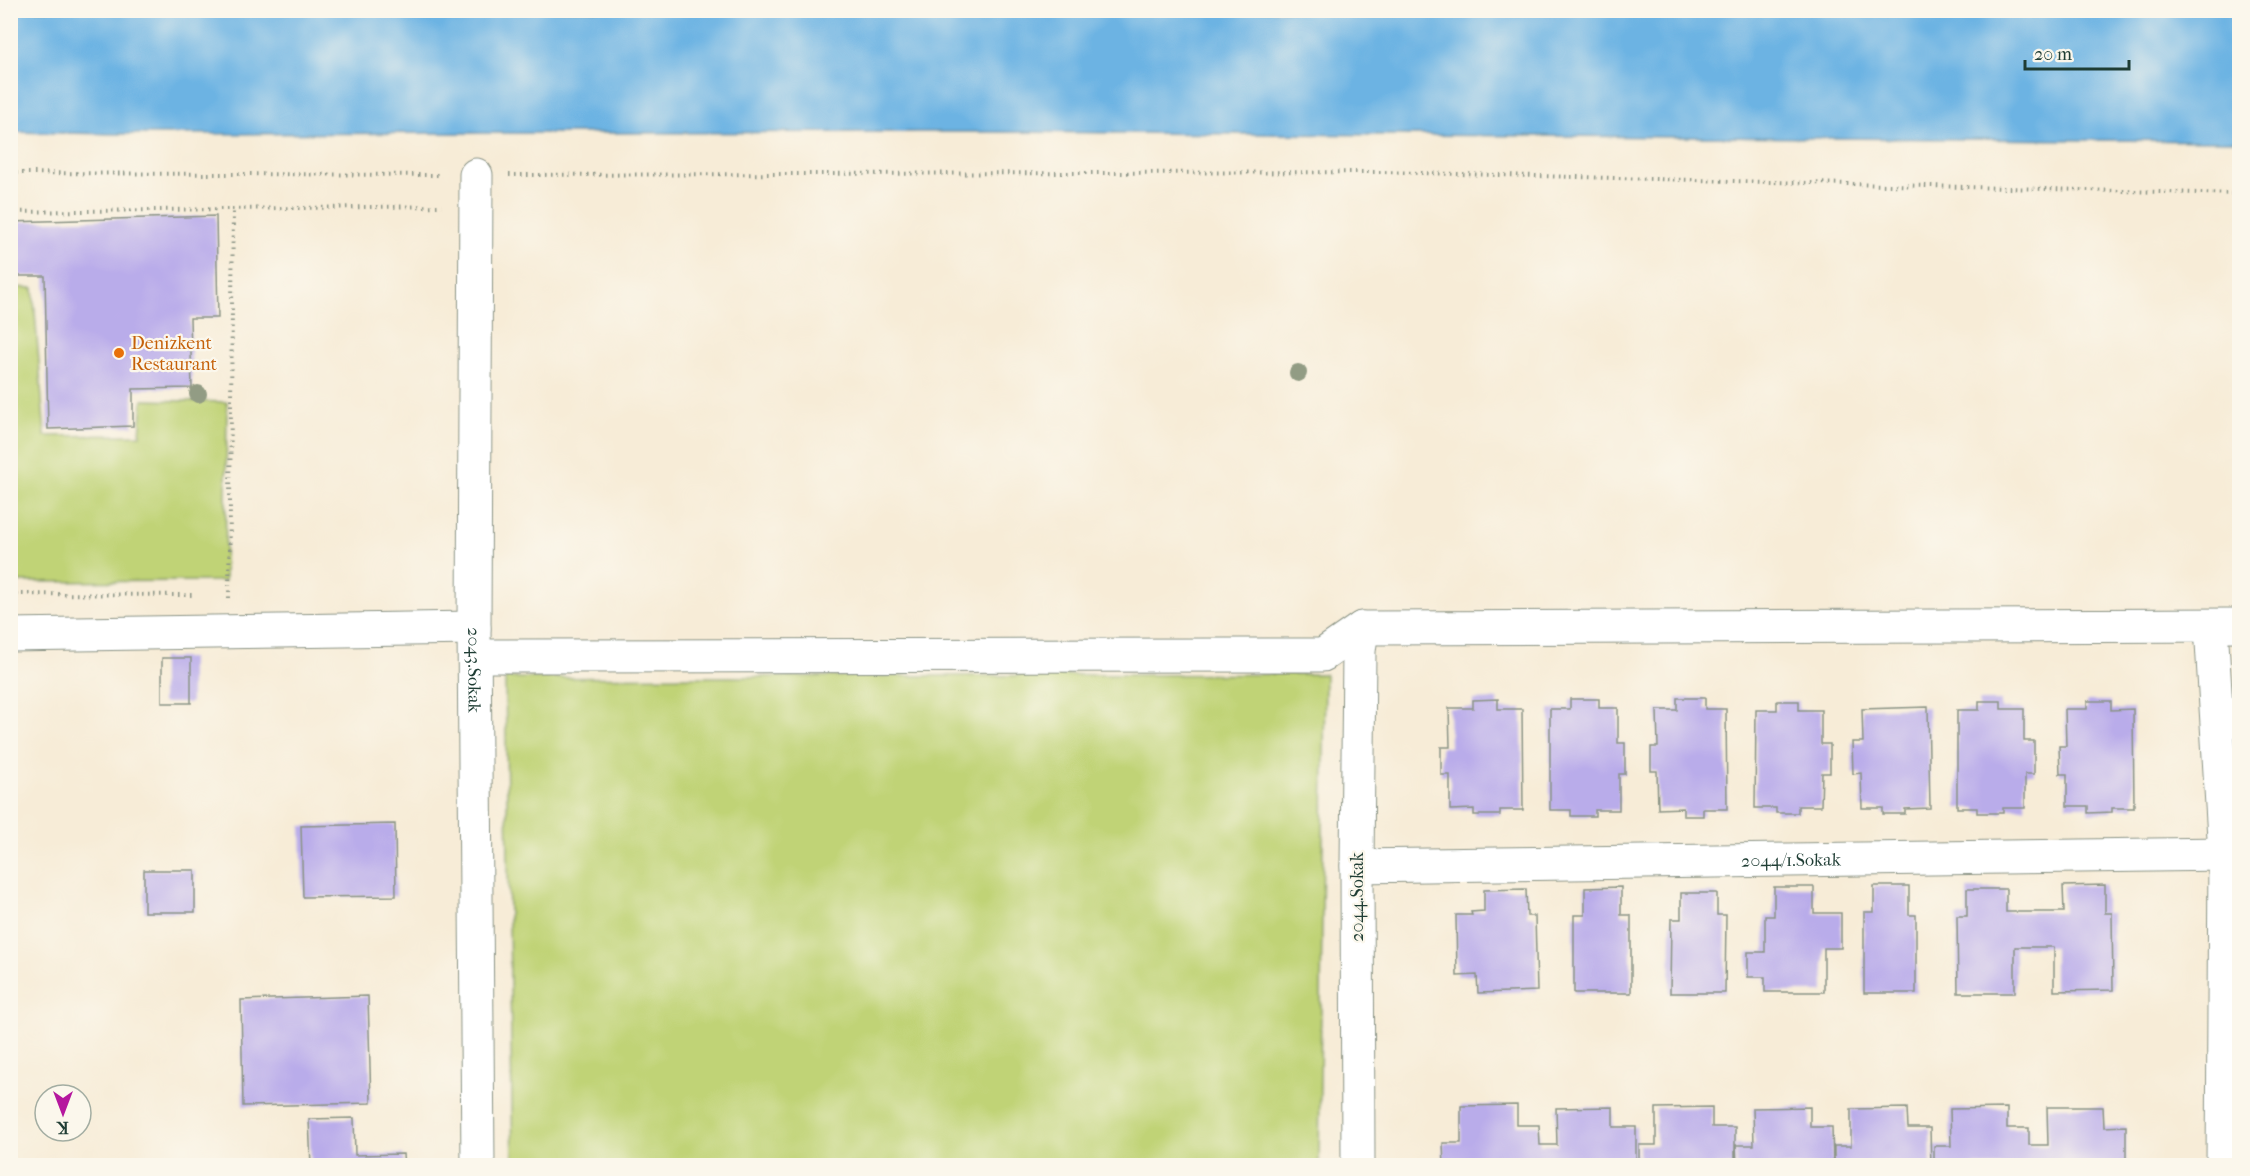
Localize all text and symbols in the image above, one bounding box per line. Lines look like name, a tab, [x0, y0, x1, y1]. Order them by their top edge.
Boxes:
scale bar	[2025, 33, 2128, 71]
text: 20 m	[2034, 44, 2072, 65]
place label: Denizkent Restaurant	[131, 333, 218, 375]
marker: Denizkent Restaurant	[112, 346, 126, 360]
street label: 2043.Sokak	[463, 627, 485, 714]
street label: 2044/1.Sokak	[1741, 849, 1842, 872]
street label: 2044.Sokak	[1347, 852, 1368, 942]
north arrow	[33, 1083, 93, 1143]
text: K	[56, 1118, 69, 1137]

